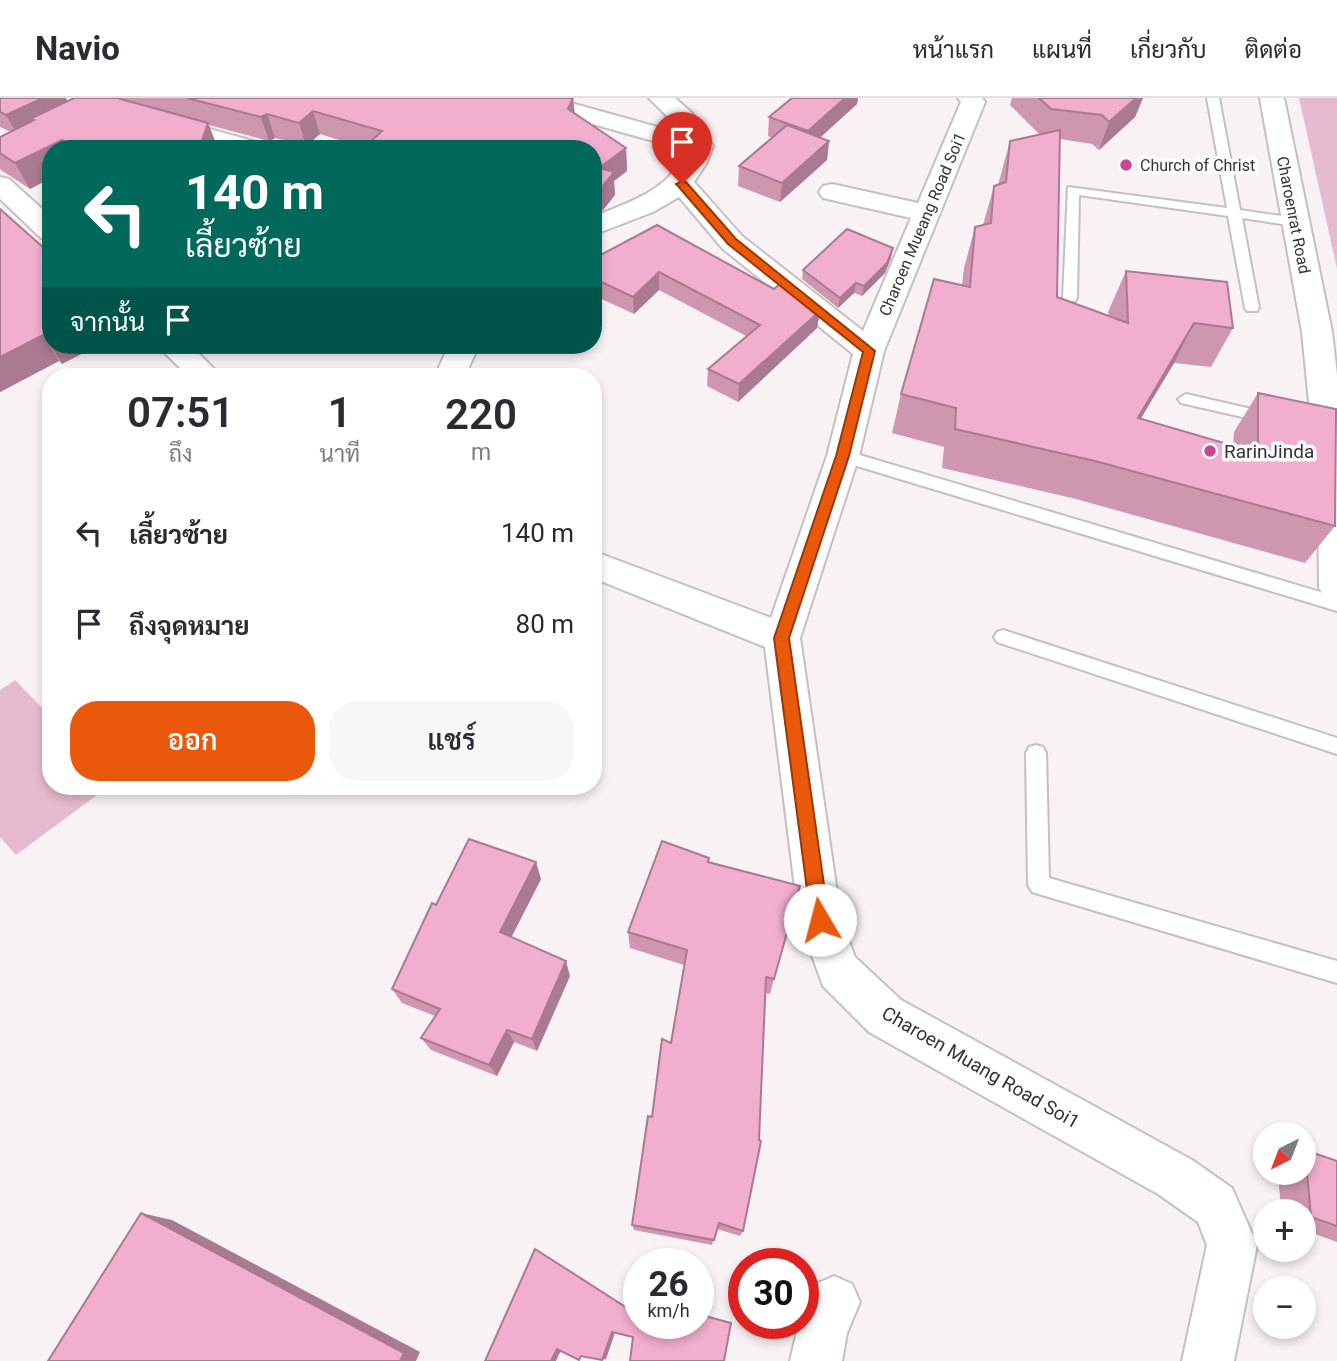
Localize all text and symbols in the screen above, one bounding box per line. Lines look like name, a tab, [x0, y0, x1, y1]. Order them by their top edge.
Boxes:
text: Navio	[35, 29, 120, 68]
text: หน้าแรก	[913, 36, 994, 64]
text: แผนที่	[1032, 36, 1092, 64]
text: เกี่ยวกับ	[1130, 36, 1207, 64]
text: ติดต่อ	[1245, 36, 1302, 64]
pin	[652, 112, 712, 184]
icon: arrive	[663, 123, 701, 161]
street label: Charoen Mueang Road Soi1	[875, 130, 970, 319]
street label: Charoenrat Road	[1273, 155, 1314, 275]
place label: Church of Christ	[1140, 156, 1255, 175]
marker: Church of Christ	[1118, 157, 1134, 173]
text: 140 m	[185, 164, 324, 221]
icon: left	[70, 168, 161, 259]
text: เลี้ยวซ้าย	[185, 227, 302, 265]
icon: arrive	[159, 301, 197, 339]
text: จากนั้น	[70, 307, 145, 337]
text: 07:51	[127, 388, 234, 437]
text: 1	[328, 388, 352, 437]
text: 220	[445, 390, 517, 439]
text: m	[471, 439, 491, 466]
place label: RarinJinda	[1224, 440, 1314, 463]
text: ถึง	[169, 441, 193, 468]
text: นาที	[319, 441, 360, 468]
marker: RarinJinda	[1202, 443, 1218, 459]
icon: left	[70, 514, 108, 552]
text: 140 m	[501, 518, 574, 548]
text: เลี้ยวซ้าย	[129, 520, 228, 550]
icon: arrive	[70, 605, 108, 643]
text: 80 m	[516, 609, 574, 639]
text: ถึงจุดหมาย	[129, 611, 250, 641]
button: ออก	[70, 701, 315, 781]
button: แชร์	[329, 701, 574, 781]
position arrow	[783, 883, 857, 957]
street label: Charoen Muang Road Soi1	[878, 1001, 1084, 1134]
north arrow	[1253, 1122, 1316, 1185]
map controls	[1253, 1122, 1316, 1339]
button: +	[1253, 1199, 1316, 1262]
speed limit sign: 30	[728, 1248, 819, 1339]
text: 26	[648, 1264, 689, 1305]
button: −	[1253, 1276, 1316, 1339]
text: km/h	[647, 1300, 690, 1321]

